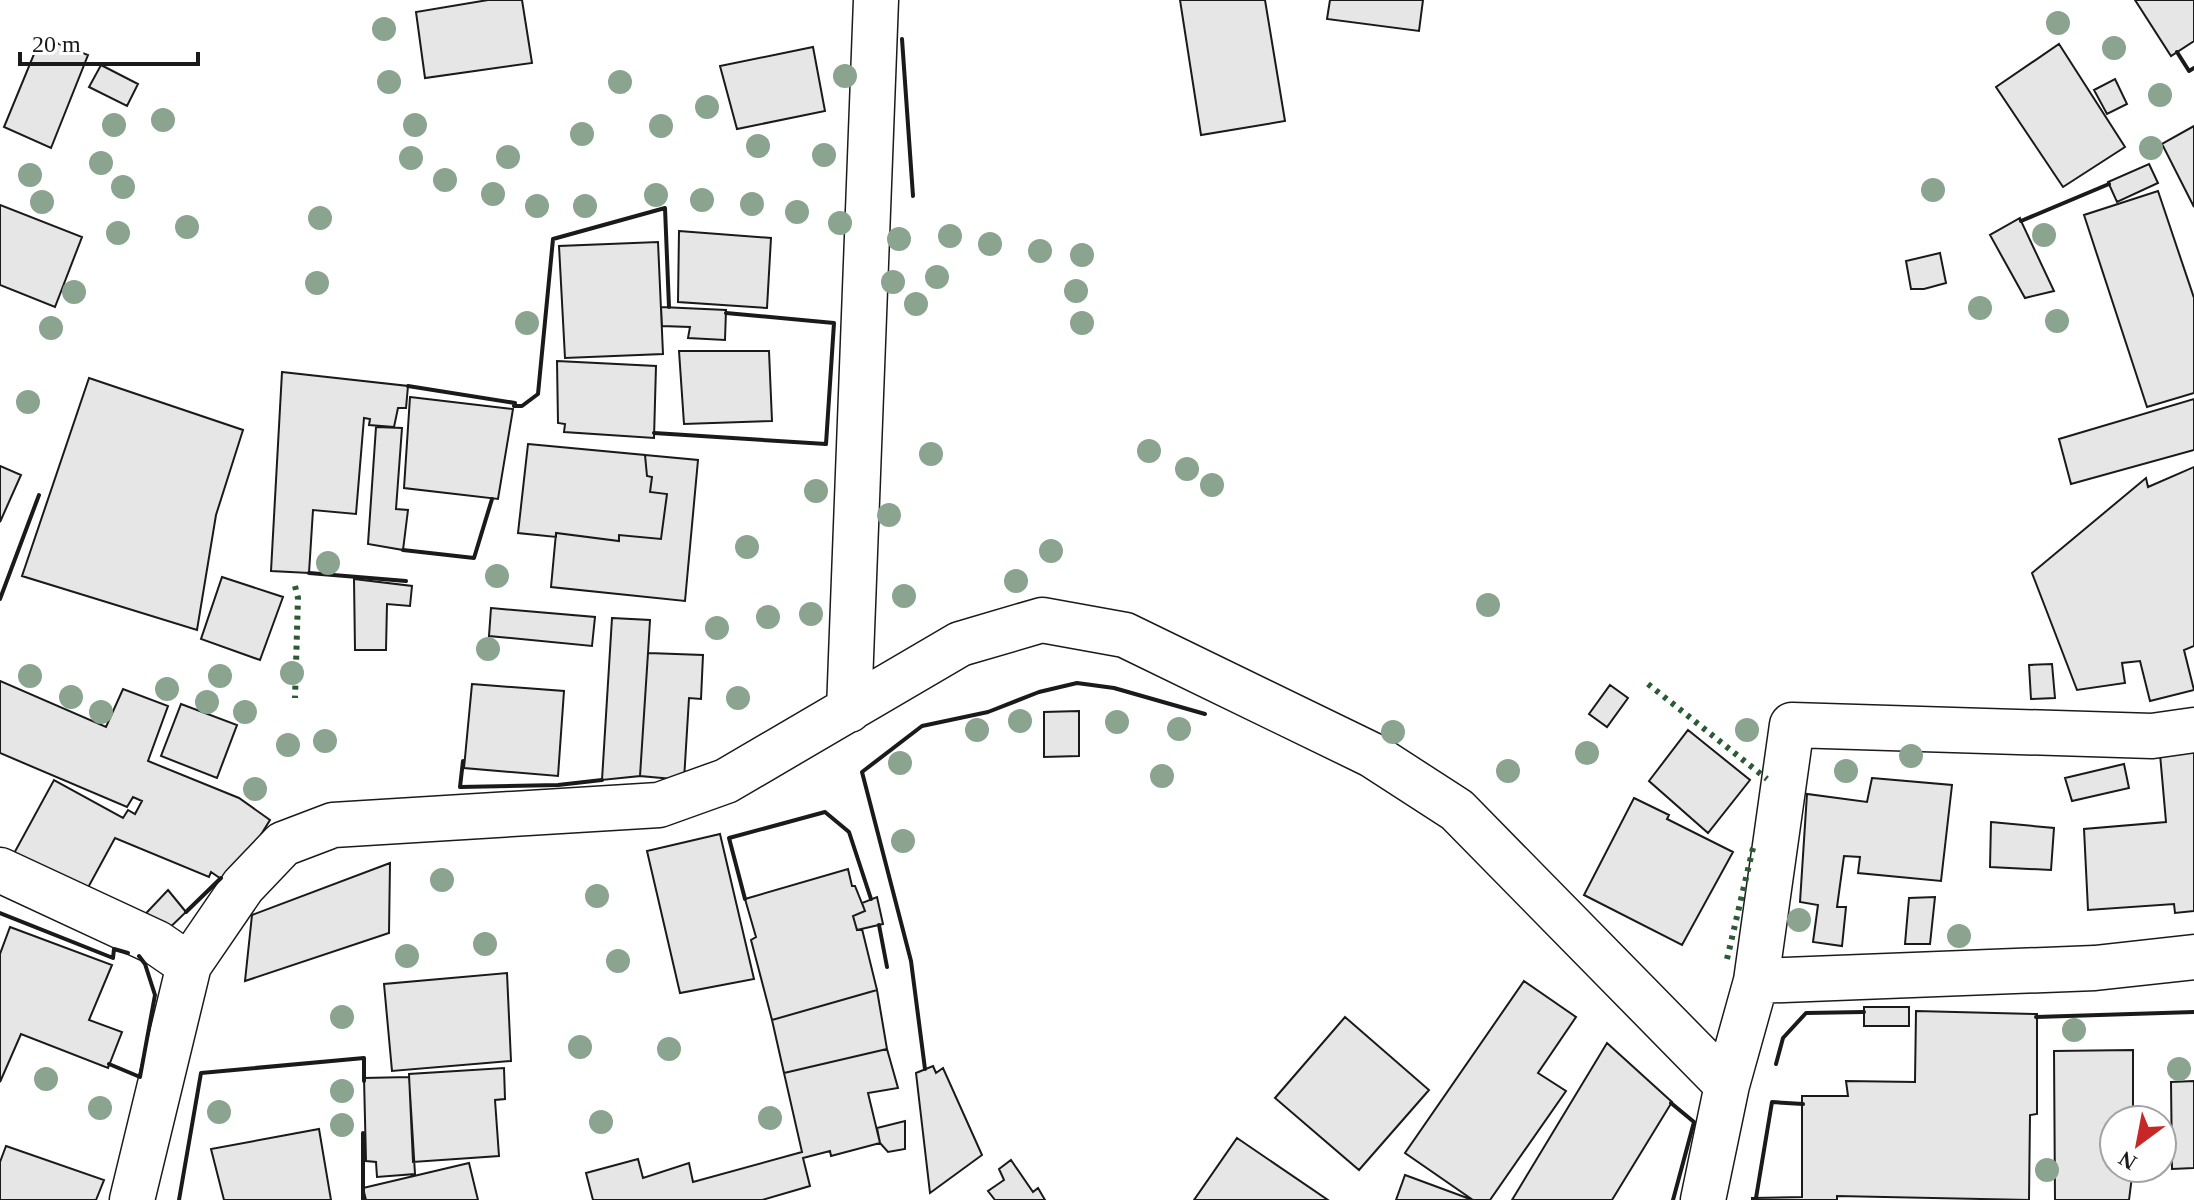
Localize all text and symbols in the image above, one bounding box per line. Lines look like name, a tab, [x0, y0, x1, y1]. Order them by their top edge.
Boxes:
scale bar	[20, 16, 198, 66]
text: 20 m	[32, 31, 81, 57]
north arrow	[2098, 1104, 2178, 1184]
text: N	[2114, 1146, 2141, 1175]

